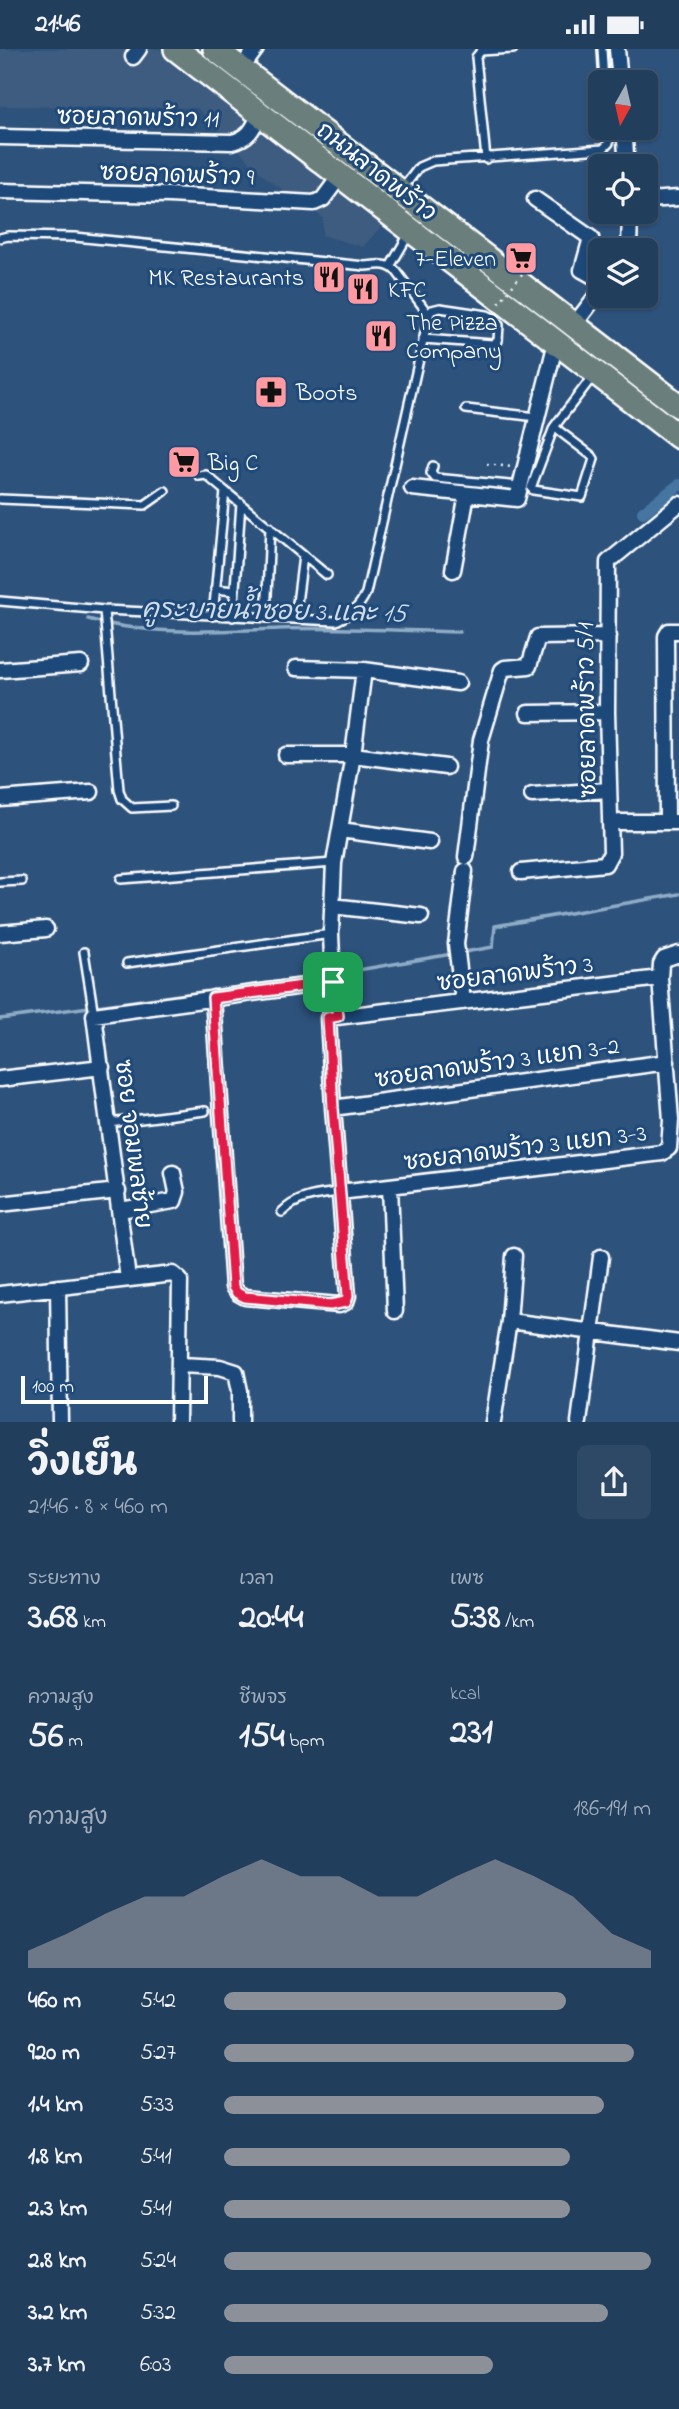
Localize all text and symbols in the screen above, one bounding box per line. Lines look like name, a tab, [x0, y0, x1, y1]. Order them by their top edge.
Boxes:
text: 21:46	[35, 6, 81, 44]
north arrow	[588, 70, 658, 140]
map controls	[588, 70, 658, 308]
street label: ซอยลาดพร้าว 11	[56, 101, 220, 138]
street label: ถนนลาดพร้าว	[308, 115, 443, 231]
button: locate	[588, 154, 658, 224]
street label: ซอยลาดพร้าว 9	[99, 156, 255, 197]
button: layers	[588, 238, 658, 308]
supermarket icon: 7-Eleven	[502, 239, 540, 277]
place label: 7-Eleven	[415, 243, 496, 278]
restaurant icon: MK Restaurants	[310, 258, 348, 296]
place label: MK Restaurants	[148, 262, 304, 297]
restaurant icon: KFC	[344, 270, 382, 308]
place label: KFC	[388, 274, 426, 309]
place label: The Pizza Company	[406, 307, 501, 371]
restaurant icon: The Pizza Company	[362, 317, 400, 355]
pharmacy icon: Boots	[252, 373, 290, 411]
place label: Boots	[295, 377, 357, 412]
supermarket icon: Big C	[165, 443, 203, 481]
place label: Big C	[207, 447, 258, 482]
water label: คูระบายน้ำซอย 3 และ 15	[141, 584, 411, 634]
street label: ซอยลาดพร้าว 5/1	[569, 621, 608, 798]
street label: ซอยลาดพร้าว 3	[435, 949, 595, 1002]
pin	[303, 952, 363, 1012]
icon: arrive	[314, 963, 352, 1001]
street label: ซอยลาดพร้าว 3 แยก 3-2	[373, 1030, 622, 1099]
street label: ซอย จอมพลซ้าย	[104, 1058, 159, 1231]
street label: ซอยลาดพร้าว 3 แยก 3-3	[402, 1117, 649, 1182]
scale bar	[21, 1373, 208, 1405]
text: 100 m	[32, 1374, 74, 1401]
text: วิ่งเย็น	[28, 1437, 137, 1493]
button: share	[577, 1445, 651, 1519]
text: 21:46 · 8 × 460 m	[28, 1491, 168, 1524]
text: ระยะทาง	[28, 1566, 101, 1593]
text: เวลา	[239, 1566, 274, 1593]
text: เพซ	[450, 1566, 484, 1593]
text: 3.68	[28, 1593, 78, 1644]
text: 20:44	[239, 1593, 303, 1644]
text: 5:38	[450, 1593, 501, 1644]
text: km	[78, 1609, 106, 1636]
text: /km	[501, 1609, 534, 1636]
text: kcal	[450, 1681, 480, 1708]
text: ความสูง	[28, 1685, 94, 1712]
text: ชีพจร	[239, 1685, 287, 1712]
text: 231	[450, 1708, 493, 1759]
text: 56	[28, 1712, 63, 1763]
text: 154	[239, 1712, 285, 1763]
text: m	[63, 1728, 83, 1755]
text: bpm	[285, 1728, 324, 1755]
text: 186–191 m	[573, 1793, 651, 1826]
text: ความสูง	[28, 1802, 107, 1835]
text: 460 m	[28, 1985, 81, 2018]
text: 5:42	[140, 1985, 176, 2018]
text: 920 m	[28, 2037, 80, 2070]
text: 5:27	[140, 2037, 176, 2070]
text: 1.4 km	[28, 2089, 83, 2122]
text: 5:33	[140, 2089, 174, 2122]
text: 1.8 km	[28, 2141, 82, 2174]
text: 5:41	[140, 2141, 172, 2174]
text: 2.3 km	[28, 2193, 87, 2226]
text: 5:41	[140, 2193, 172, 2226]
text: 2.8 km	[28, 2245, 86, 2278]
text: 5:24	[140, 2245, 176, 2278]
text: 3.2 km	[28, 2297, 87, 2330]
text: 5:32	[140, 2297, 176, 2330]
text: 3.7 km	[28, 2349, 85, 2382]
text: 6:03	[140, 2349, 172, 2382]

